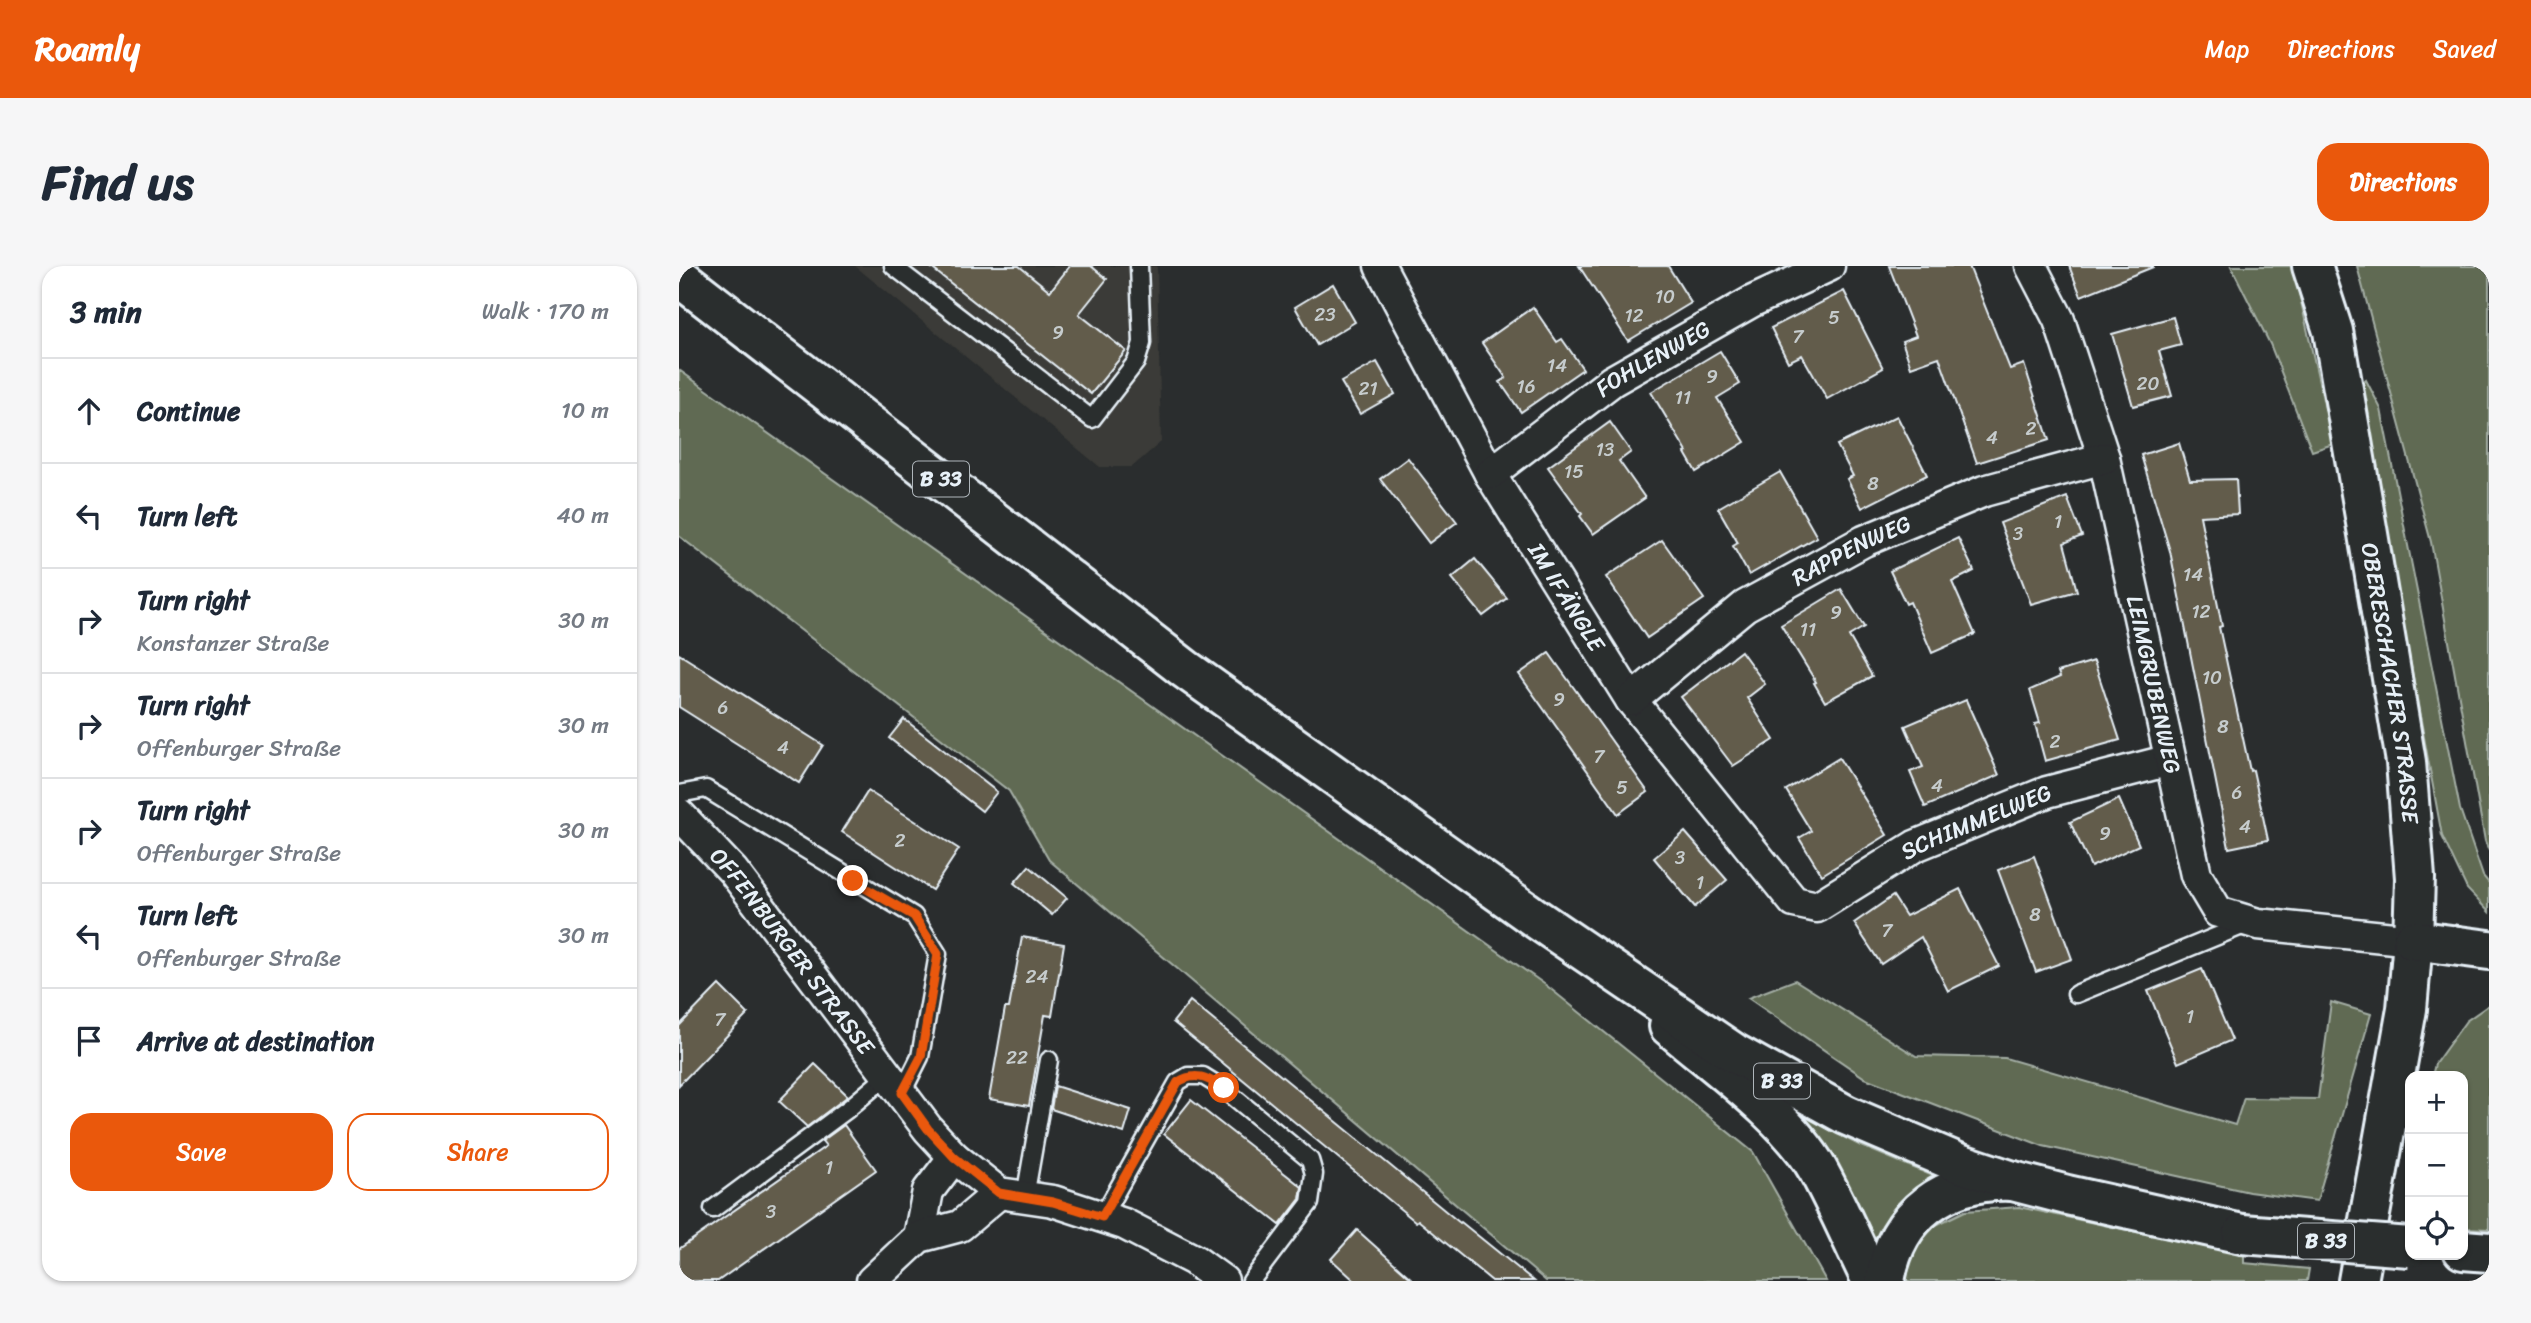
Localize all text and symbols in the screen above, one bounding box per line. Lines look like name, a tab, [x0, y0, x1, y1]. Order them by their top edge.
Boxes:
text: Roamly	[35, 20, 140, 78]
text: Map	[2205, 28, 2249, 70]
text: Directions	[2287, 28, 2395, 70]
text: Saved	[2433, 28, 2496, 70]
text: Find us	[42, 139, 194, 226]
button: Directions	[2317, 143, 2489, 221]
house number: 10	[1655, 280, 1675, 313]
text: 3 min	[70, 285, 142, 339]
text: Walk · 170 m	[482, 291, 609, 332]
house number: 23	[1314, 298, 1336, 331]
house number: 12	[1624, 299, 1644, 332]
house number: 5	[1828, 301, 1840, 334]
street label: FOHLENWEG	[1586, 309, 1719, 408]
house number: 9	[1052, 316, 1064, 349]
house number: 7	[1793, 320, 1805, 353]
house number: 14	[1547, 349, 1567, 382]
house number: 9	[1706, 360, 1718, 393]
house number: 20	[2137, 367, 2159, 400]
house number: 16	[1517, 370, 1535, 403]
house number: 21	[1358, 372, 1378, 405]
house number: 11	[1675, 381, 1691, 414]
text: Continue	[137, 388, 240, 434]
text: 10 m	[561, 390, 609, 431]
icon: ahead	[70, 392, 108, 430]
house number: 2	[2026, 412, 2037, 445]
house number: 4	[1986, 421, 1998, 454]
house number: 13	[1596, 433, 1615, 466]
house number: 15	[1564, 455, 1584, 488]
road number: B 33	[913, 462, 969, 496]
house number: 8	[1867, 467, 1879, 500]
text: Turn left	[137, 493, 237, 539]
text: 40 m	[556, 495, 609, 536]
icon: left	[70, 497, 108, 535]
street label: RAPPENWEG	[1784, 504, 1918, 598]
house number: 1	[2054, 505, 2062, 538]
house number: 3	[2013, 517, 2024, 550]
street label: IM IFÄNGLE	[1516, 533, 1617, 661]
street label: OBERESCHACHER STRASSE	[2349, 540, 2431, 826]
house number: 14	[2183, 558, 2203, 591]
text: Turn right	[137, 577, 250, 623]
street label: LEIMGRUBENWEG	[2114, 592, 2193, 778]
house number: 12	[2191, 595, 2211, 628]
house number: 9	[1830, 596, 1842, 629]
text: 30 m	[558, 600, 609, 641]
icon: right	[70, 602, 108, 640]
house number: 11	[1800, 613, 1816, 646]
text: Konstanzer Straße	[137, 623, 329, 664]
house number: 10	[2202, 661, 2222, 694]
text: Turn right	[137, 682, 250, 728]
house number: 9	[1553, 683, 1565, 716]
house number: 6	[718, 691, 728, 724]
text: 30 m	[558, 705, 609, 746]
icon: right	[70, 707, 108, 745]
house number: 8	[2217, 710, 2229, 743]
house number: 2	[2050, 725, 2061, 758]
text: Offenburger Straße	[137, 728, 341, 769]
house number: 4	[777, 731, 789, 764]
house number: 7	[1594, 740, 1606, 773]
house number: 4	[1931, 769, 1943, 802]
house number: 5	[1616, 771, 1628, 804]
street label: SCHIMMELWEG	[1892, 772, 2058, 872]
house number: 6	[2232, 776, 2242, 809]
text: Turn right	[137, 787, 250, 833]
text: 30 m	[558, 810, 609, 851]
house number: 4	[2239, 810, 2251, 843]
icon: right	[70, 812, 108, 850]
house number: 9	[2099, 817, 2111, 850]
house number: 2	[895, 824, 906, 857]
text: Offenburger Straße	[137, 833, 341, 874]
street label: OFFENBURGER STRASSE	[699, 837, 886, 1065]
house number: 3	[1675, 841, 1686, 874]
route end	[837, 865, 868, 896]
house number: 1	[1696, 866, 1704, 899]
text: Turn left	[137, 892, 237, 938]
house number: 8	[2029, 898, 2041, 931]
house number: 7	[1882, 914, 1894, 947]
text: 30 m	[558, 915, 609, 956]
icon: left	[70, 917, 108, 955]
text: Offenburger Straße	[137, 938, 341, 979]
house number: 24	[1026, 960, 1049, 993]
house number: 1	[2186, 1000, 2194, 1033]
house number: 7	[715, 1003, 727, 1036]
text: Arrive at destination	[137, 1018, 374, 1064]
icon: arrive	[70, 1022, 108, 1060]
house number: 22	[1006, 1041, 1028, 1074]
road number: B 33	[1754, 1064, 1810, 1098]
map controls	[2405, 1071, 2468, 1260]
button: +	[2405, 1071, 2468, 1134]
route start	[1208, 1072, 1239, 1103]
button: Save	[70, 1113, 333, 1191]
button: Share	[347, 1113, 609, 1191]
button: −	[2405, 1134, 2468, 1197]
house number: 1	[825, 1151, 833, 1184]
house number: 3	[766, 1195, 777, 1228]
button: locate	[2405, 1197, 2468, 1260]
road number: B 33	[2298, 1224, 2354, 1258]

